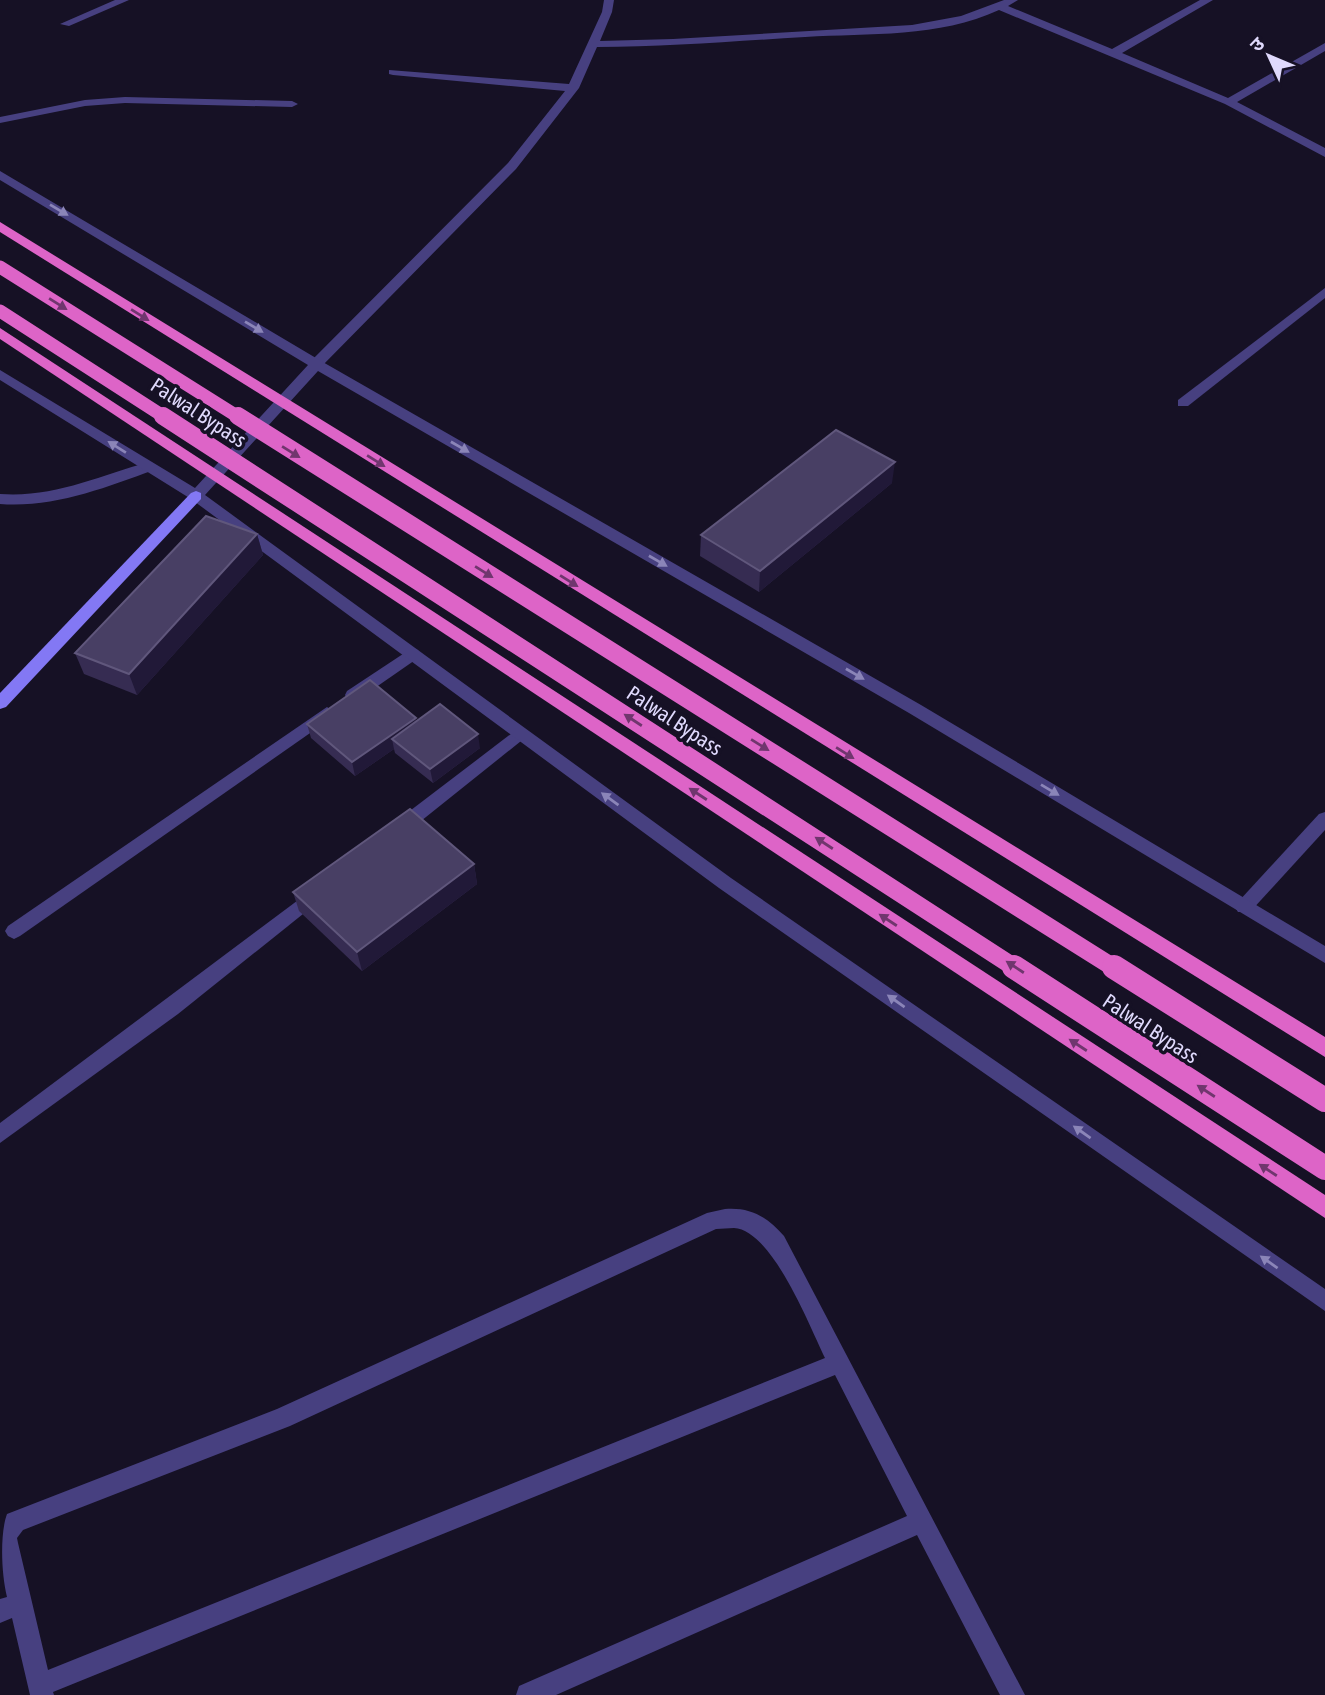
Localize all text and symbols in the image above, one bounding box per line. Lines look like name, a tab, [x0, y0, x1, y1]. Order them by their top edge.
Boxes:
north arrow	[1234, 21, 1304, 91]
text: उ	[1245, 32, 1269, 56]
one-way arrow	[49, 204, 68, 217]
one-way arrow	[48, 297, 67, 310]
one-way arrow	[131, 309, 150, 322]
one-way arrow	[245, 321, 264, 333]
street label: Palwal Bypass	[147, 372, 251, 452]
one-way arrow	[108, 441, 127, 454]
one-way arrow	[451, 441, 470, 453]
one-way arrow	[281, 445, 301, 458]
one-way arrow	[366, 454, 385, 467]
one-way arrow	[648, 555, 667, 567]
one-way arrow	[474, 566, 494, 579]
one-way arrow	[559, 574, 578, 587]
one-way arrow	[845, 668, 864, 680]
street label: Palwal Bypass	[623, 680, 727, 760]
one-way arrow	[624, 713, 642, 727]
one-way arrow	[751, 738, 770, 751]
one-way arrow	[836, 746, 855, 759]
one-way arrow	[1041, 784, 1060, 797]
one-way arrow	[689, 788, 708, 801]
one-way arrow	[601, 792, 619, 806]
one-way arrow	[814, 837, 834, 850]
one-way arrow	[879, 913, 898, 926]
one-way arrow	[1006, 960, 1024, 974]
street label: Palwal Bypass	[1099, 988, 1203, 1068]
one-way arrow	[887, 994, 905, 1008]
one-way arrow	[1069, 1038, 1087, 1052]
one-way arrow	[1196, 1084, 1216, 1097]
one-way arrow	[1073, 1125, 1091, 1139]
one-way arrow	[1258, 1164, 1278, 1177]
one-way arrow	[1260, 1255, 1278, 1269]

